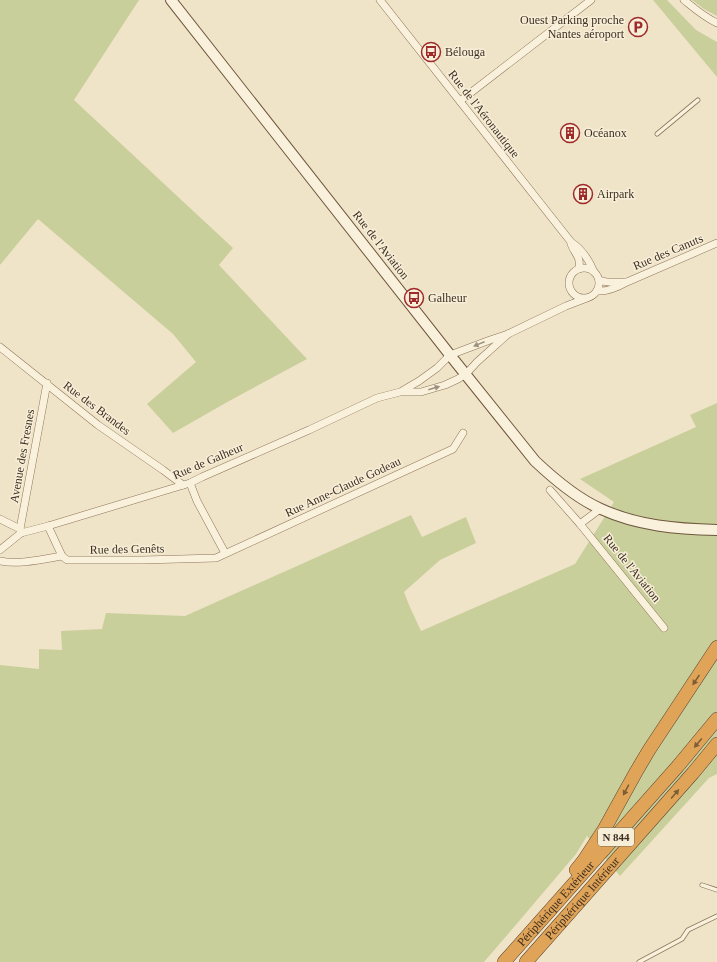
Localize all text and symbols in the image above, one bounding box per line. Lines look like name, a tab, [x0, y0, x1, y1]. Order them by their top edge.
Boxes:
place label: Ouest Parking proche Nantes aéroport	[520, 13, 625, 41]
parking icon: Ouest Parking proche Nantes aéroport	[627, 16, 649, 38]
bus stop icon: Bélouga	[420, 41, 442, 63]
place label: Bélouga	[445, 45, 486, 59]
street label: Rue de l'Aéronautique	[445, 67, 523, 161]
building icon: Océanox	[559, 122, 581, 144]
place label: Océanox	[584, 126, 627, 140]
building icon: Airpark	[572, 183, 594, 205]
place label: Airpark	[597, 187, 634, 201]
street label: Rue de l'Aviation	[350, 208, 412, 282]
street label: Rue des Canuts	[631, 231, 705, 273]
bus stop icon: Galheur	[403, 287, 425, 309]
place label: Galheur	[428, 291, 467, 305]
one-way arrow	[473, 341, 484, 347]
street label: Rue des Brandes	[61, 378, 134, 438]
one-way arrow	[428, 385, 440, 391]
street label: Avenue des Fresnes	[7, 408, 37, 504]
street label: Rue de Galheur	[171, 440, 245, 482]
street label: Rue Anne-Claude Godeau	[283, 454, 403, 520]
street label: Rue de l'Aviation	[600, 531, 664, 605]
street label: Rue des Genêts	[90, 541, 165, 557]
one-way arrow	[692, 675, 700, 685]
one-way arrow	[693, 738, 702, 748]
one-way arrow	[623, 784, 630, 796]
one-way arrow	[671, 788, 680, 799]
road number: N 844	[598, 828, 634, 846]
street label: Périphérique Intérieur	[542, 854, 623, 943]
street label: Périphérique Extérieur	[514, 858, 597, 949]

